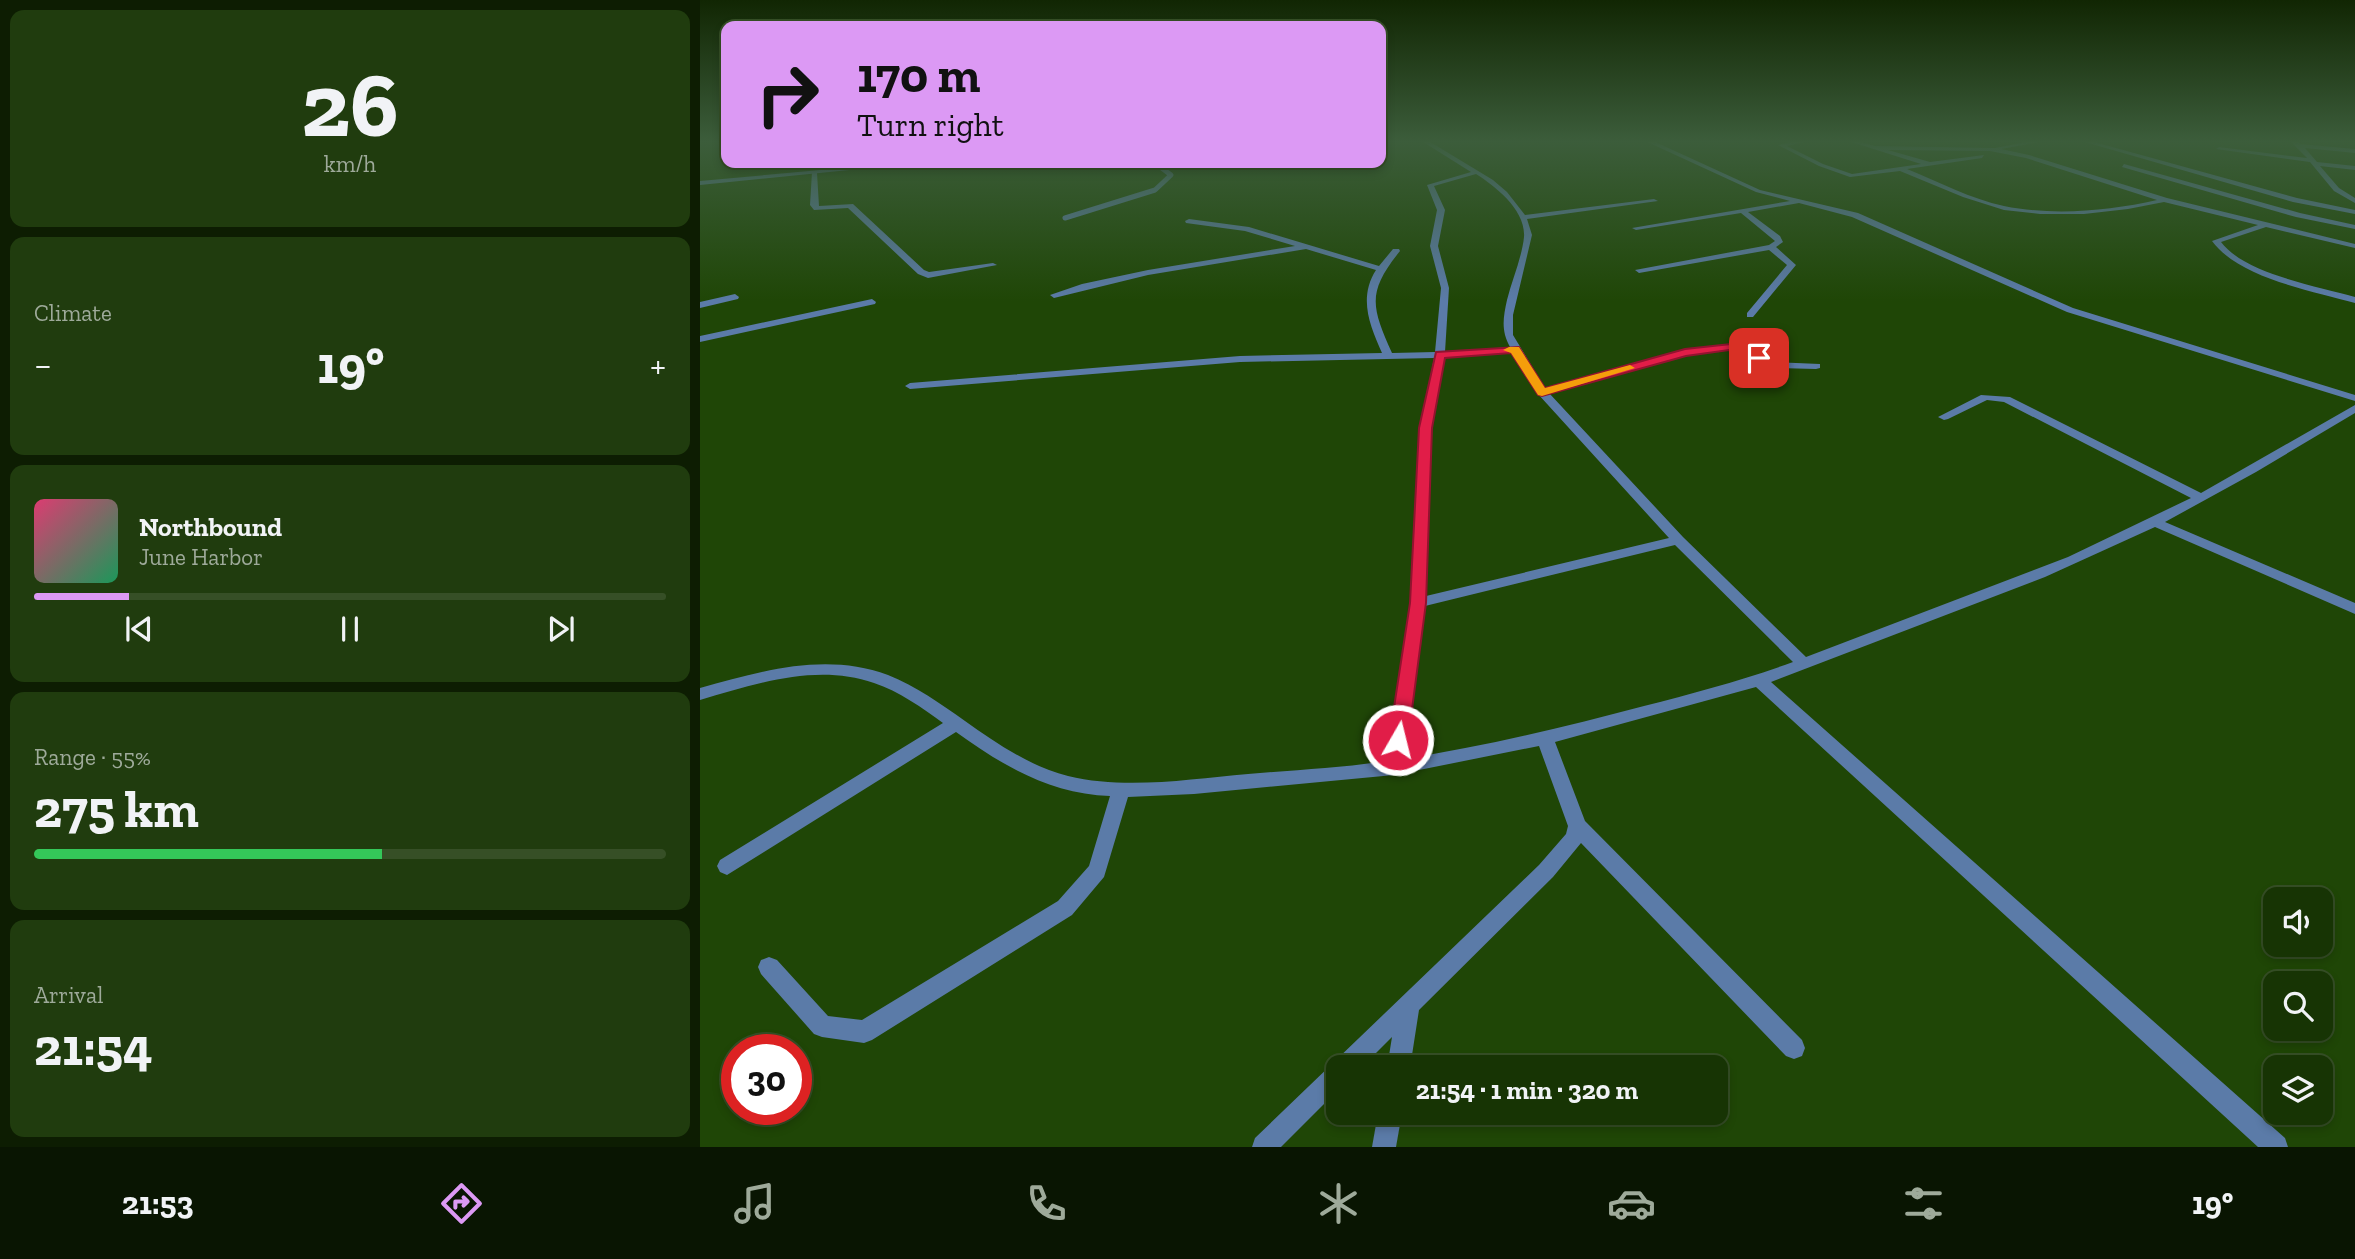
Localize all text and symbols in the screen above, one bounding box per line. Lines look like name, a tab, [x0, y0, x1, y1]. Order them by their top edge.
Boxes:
text: 170 m	[857, 46, 980, 105]
icon: right	[742, 49, 833, 140]
text: 26	[301, 50, 399, 159]
text: Turn right	[857, 106, 1004, 144]
text: km/h	[324, 150, 376, 178]
text: Climate	[34, 299, 112, 327]
pin	[1729, 328, 1789, 388]
text: 19°	[317, 334, 384, 396]
icon: arrive	[1740, 339, 1778, 377]
text: −	[34, 342, 52, 388]
text: +	[650, 342, 666, 388]
text: Northbound	[139, 511, 282, 543]
text: June Harbor	[139, 543, 263, 571]
icon: previous	[120, 610, 158, 648]
icon: pause	[331, 610, 369, 648]
icon: next	[542, 610, 580, 648]
position arrow	[1361, 703, 1435, 777]
text: Range · 55%	[34, 743, 151, 771]
text: 275 km	[34, 778, 199, 840]
map controls	[2263, 887, 2333, 1125]
button: sound	[2263, 887, 2333, 957]
button: search	[2263, 971, 2333, 1041]
text: Arrival	[34, 981, 103, 1009]
text: 21:54	[34, 1016, 153, 1078]
speed limit sign: 30	[721, 1034, 812, 1125]
button: layers	[2263, 1055, 2333, 1125]
text: 21:54 · 1 min · 320 m	[1416, 1074, 1638, 1106]
icon: directions	[437, 1179, 486, 1228]
icon: music	[730, 1179, 779, 1228]
icon: phone	[1022, 1179, 1071, 1228]
icon: climate	[1314, 1179, 1363, 1228]
icon: car	[1607, 1179, 1656, 1228]
icon: filters	[1899, 1179, 1948, 1228]
text: 21:53	[122, 1184, 194, 1222]
text: 19°	[2192, 1184, 2233, 1222]

